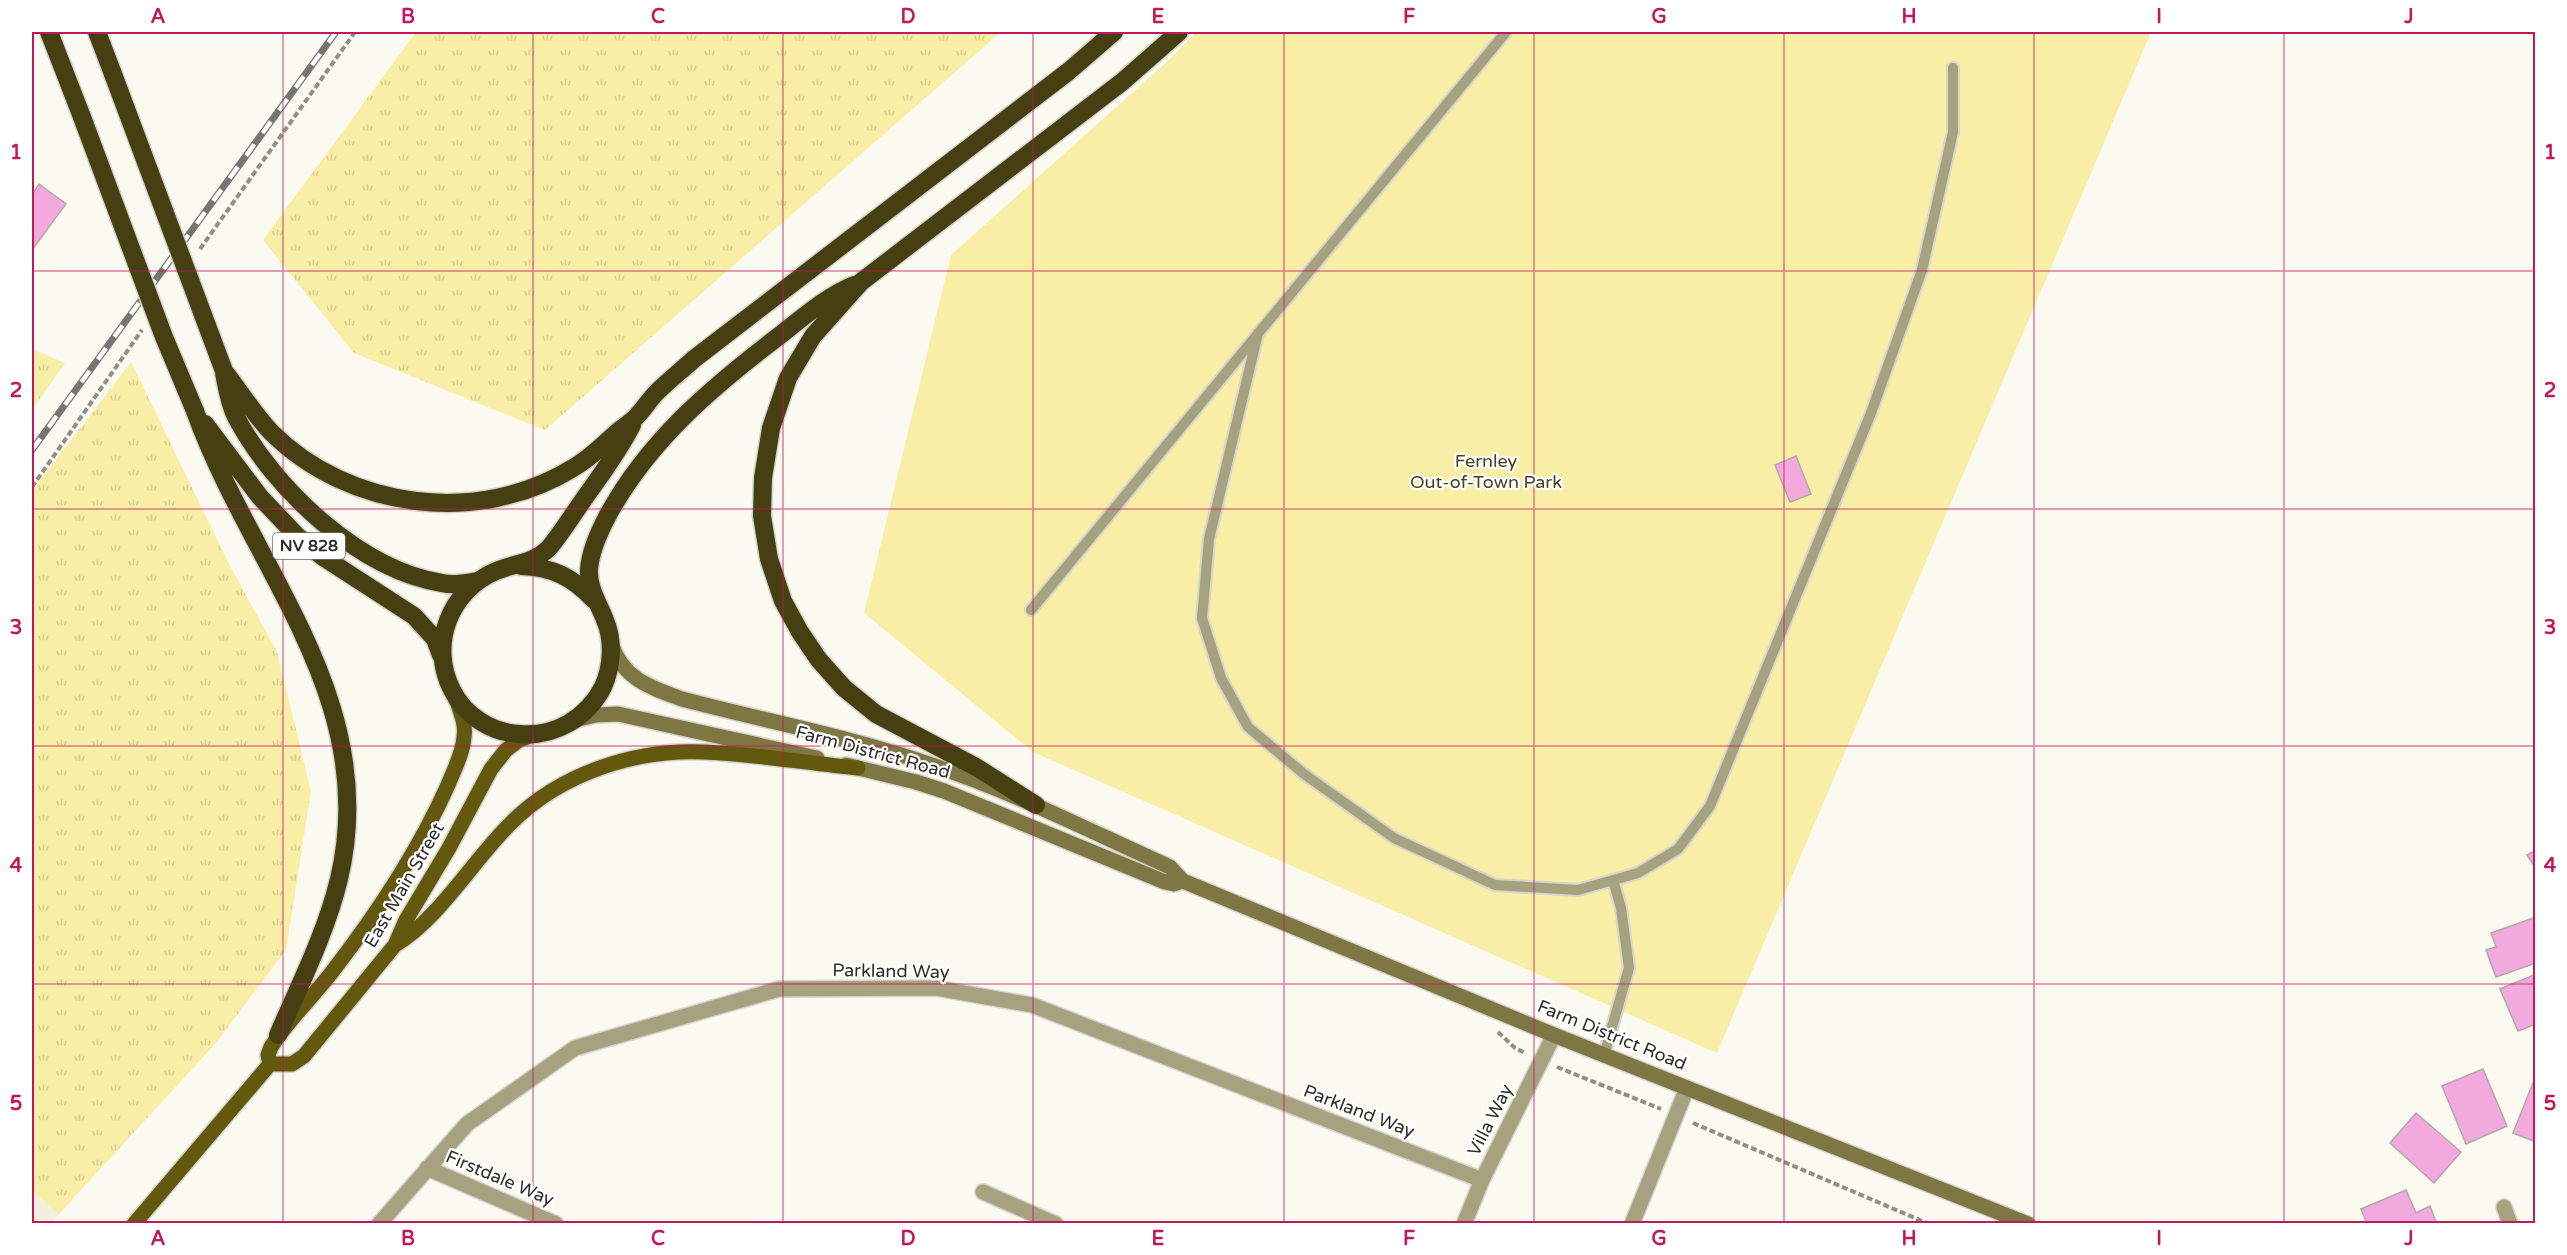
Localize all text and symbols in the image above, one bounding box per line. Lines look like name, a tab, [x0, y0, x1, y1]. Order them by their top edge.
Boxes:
text: A	[151, 5, 166, 29]
text: B	[401, 5, 415, 29]
text: C	[651, 5, 665, 29]
text: D	[900, 5, 916, 29]
text: E	[1152, 5, 1165, 29]
text: F	[1403, 5, 1415, 29]
text: G	[1651, 5, 1667, 29]
text: H	[1901, 5, 1917, 29]
text: I	[2156, 5, 2162, 29]
text: J	[2403, 5, 2414, 29]
text: 1	[10, 141, 22, 165]
text: 1	[2544, 141, 2556, 165]
text: 2	[10, 379, 22, 403]
text: 2	[2544, 379, 2556, 403]
park label: Fernley Out-of-Town Park	[1410, 450, 1562, 493]
road number: NV 828	[273, 533, 345, 559]
text: 3	[10, 616, 22, 640]
text: 3	[2544, 616, 2556, 640]
street label: Farm District Road	[793, 721, 953, 783]
street label: East Main Street	[359, 818, 449, 951]
text: 4	[10, 854, 23, 878]
text: 4	[2544, 854, 2557, 878]
street label: Parkland Way	[832, 959, 950, 983]
street label: Farm District Road	[1534, 995, 1690, 1075]
street label: Parkland Way	[1300, 1080, 1418, 1142]
street label: Villa Way	[1463, 1080, 1518, 1160]
text: 5	[10, 1092, 22, 1116]
text: 5	[2544, 1092, 2556, 1116]
street label: Firstdale Way	[443, 1145, 558, 1211]
text: A	[151, 1227, 166, 1251]
text: B	[401, 1227, 415, 1251]
text: C	[651, 1227, 665, 1251]
text: D	[900, 1227, 916, 1251]
text: E	[1152, 1227, 1165, 1251]
text: F	[1403, 1227, 1415, 1251]
text: G	[1651, 1227, 1667, 1251]
text: H	[1901, 1227, 1917, 1251]
text: I	[2156, 1227, 2162, 1251]
text: J	[2403, 1227, 2414, 1251]

